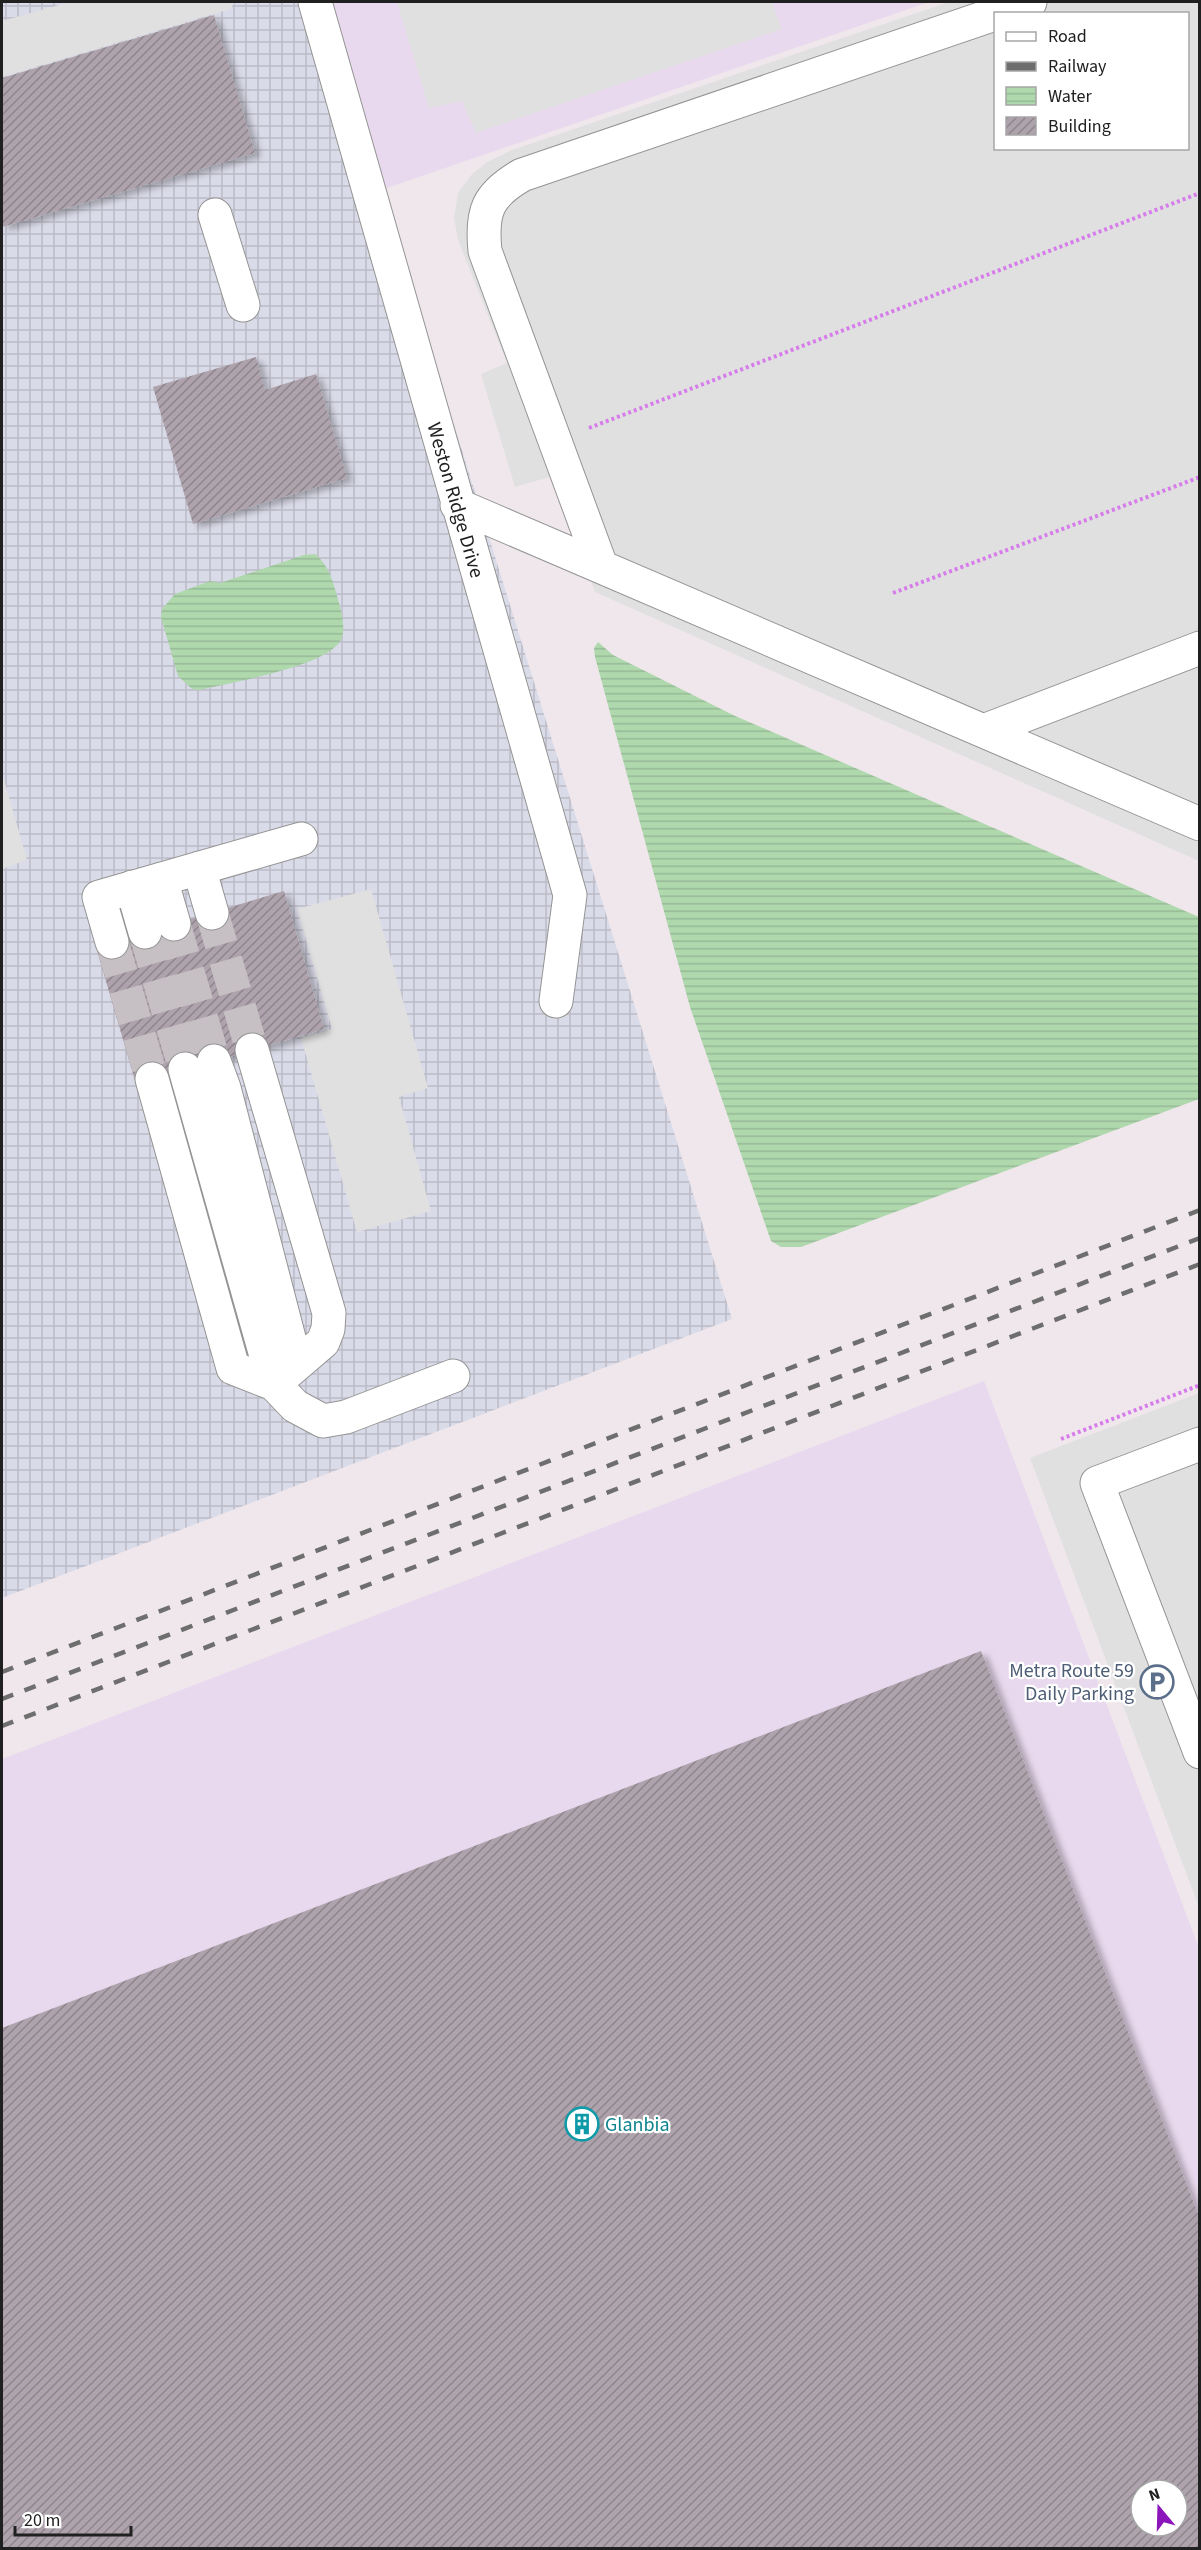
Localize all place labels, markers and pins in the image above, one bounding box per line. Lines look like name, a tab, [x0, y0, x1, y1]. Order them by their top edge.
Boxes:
place label: Metra Route 59 Daily Parking	[1009, 1657, 1134, 1708]
parking icon: Metra Route 59 Daily Parking	[1139, 1664, 1175, 1700]
building icon: Glanbia	[564, 2106, 600, 2142]
place label: Glanbia	[605, 2111, 670, 2139]

